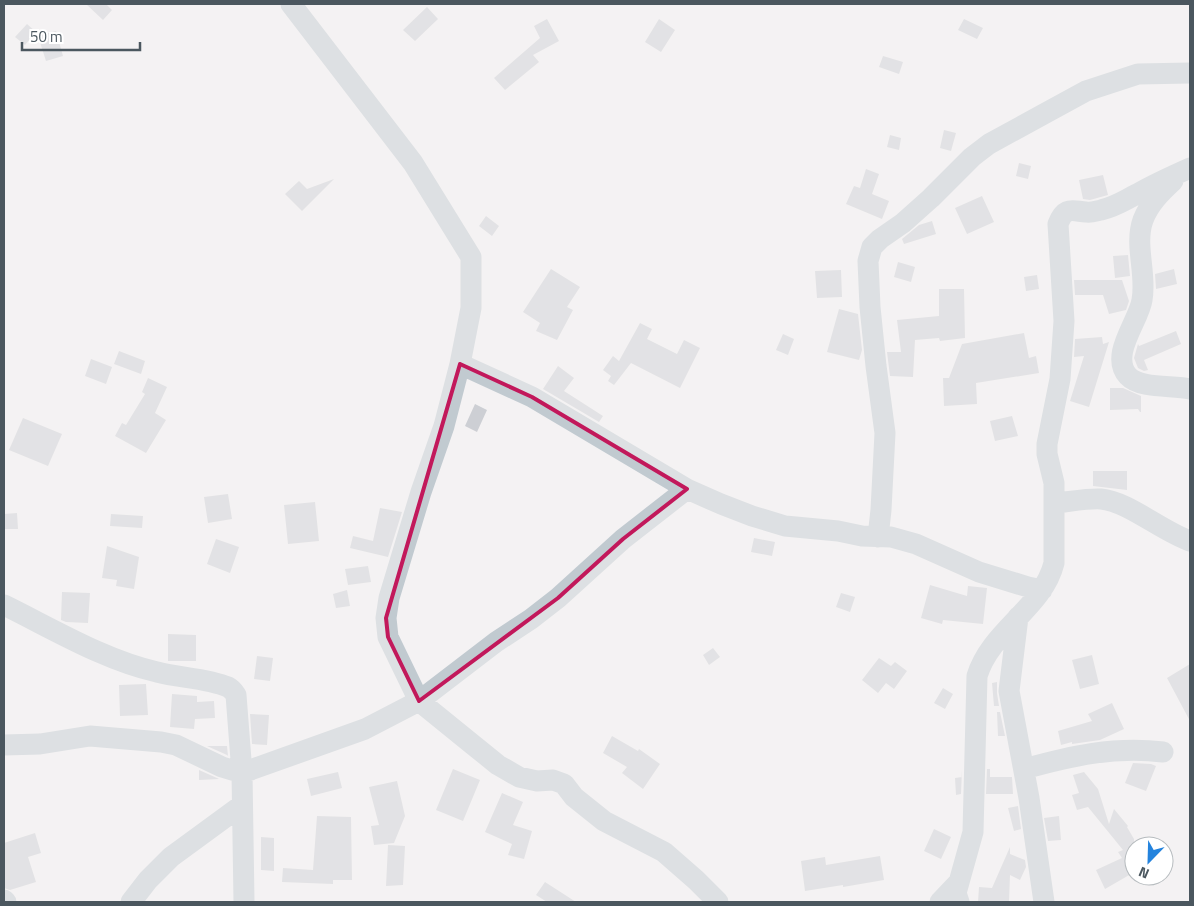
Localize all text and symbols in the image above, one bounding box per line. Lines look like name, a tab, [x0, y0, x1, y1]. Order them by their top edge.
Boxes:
scale bar	[22, 20, 140, 52]
text: 50 m	[30, 25, 63, 48]
north arrow	[1124, 836, 1174, 886]
text: N	[1135, 862, 1152, 885]

